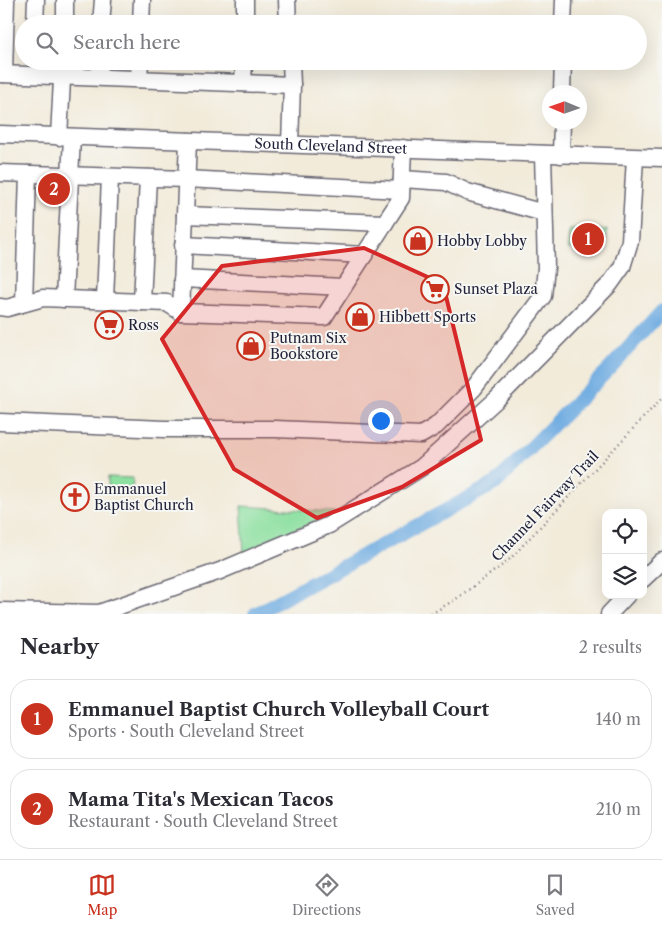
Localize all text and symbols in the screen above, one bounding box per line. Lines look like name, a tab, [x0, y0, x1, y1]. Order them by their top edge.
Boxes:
search box	[15, 15, 647, 70]
icon: search	[33, 29, 61, 57]
text: Search here	[73, 31, 181, 54]
north arrow	[542, 85, 587, 130]
street label: South Cleveland Street	[254, 134, 408, 158]
pin: 2	[38, 170, 70, 208]
pin: 1	[572, 220, 604, 258]
shop icon: Hobby Lobby	[403, 226, 433, 256]
place label: Hobby Lobby	[437, 232, 527, 250]
supermarket icon: Sunset Plaza	[420, 274, 450, 304]
place label: Sunset Plaza	[454, 280, 538, 298]
shop icon: Hibbett Sports	[345, 302, 375, 332]
place label: Hibbett Sports	[379, 308, 476, 326]
supermarket icon: Ross	[94, 310, 124, 340]
place label: Ross	[128, 316, 159, 334]
place label: Putnam Six Bookstore	[270, 329, 347, 363]
shop icon: Putnam Six Bookstore	[236, 331, 266, 361]
your location	[368, 408, 394, 434]
street label: Channel Fairway Trail	[488, 447, 602, 565]
place label: Emmanuel Baptist Church	[94, 480, 194, 514]
church icon: Emmanuel Baptist Church	[60, 482, 90, 512]
map controls	[602, 509, 647, 599]
button: locate	[602, 509, 647, 554]
button: layers	[602, 554, 647, 599]
text: Nearby	[20, 634, 99, 659]
text: 2 results	[579, 637, 642, 657]
text: Emmanuel Baptist Church Volleyball Court	[68, 698, 489, 721]
text: 1	[33, 709, 41, 729]
text: 140 m	[596, 709, 641, 729]
text: Sports · South Cleveland Street	[68, 721, 304, 741]
text: Mama Tita's Mexican Tacos	[68, 788, 334, 811]
text: 2	[32, 799, 42, 819]
text: 210 m	[596, 799, 641, 819]
text: Restaurant · South Cleveland Street	[68, 811, 338, 831]
tab: Map	[87, 871, 117, 919]
tab: Directions	[292, 871, 361, 919]
tab: Saved	[536, 871, 575, 919]

